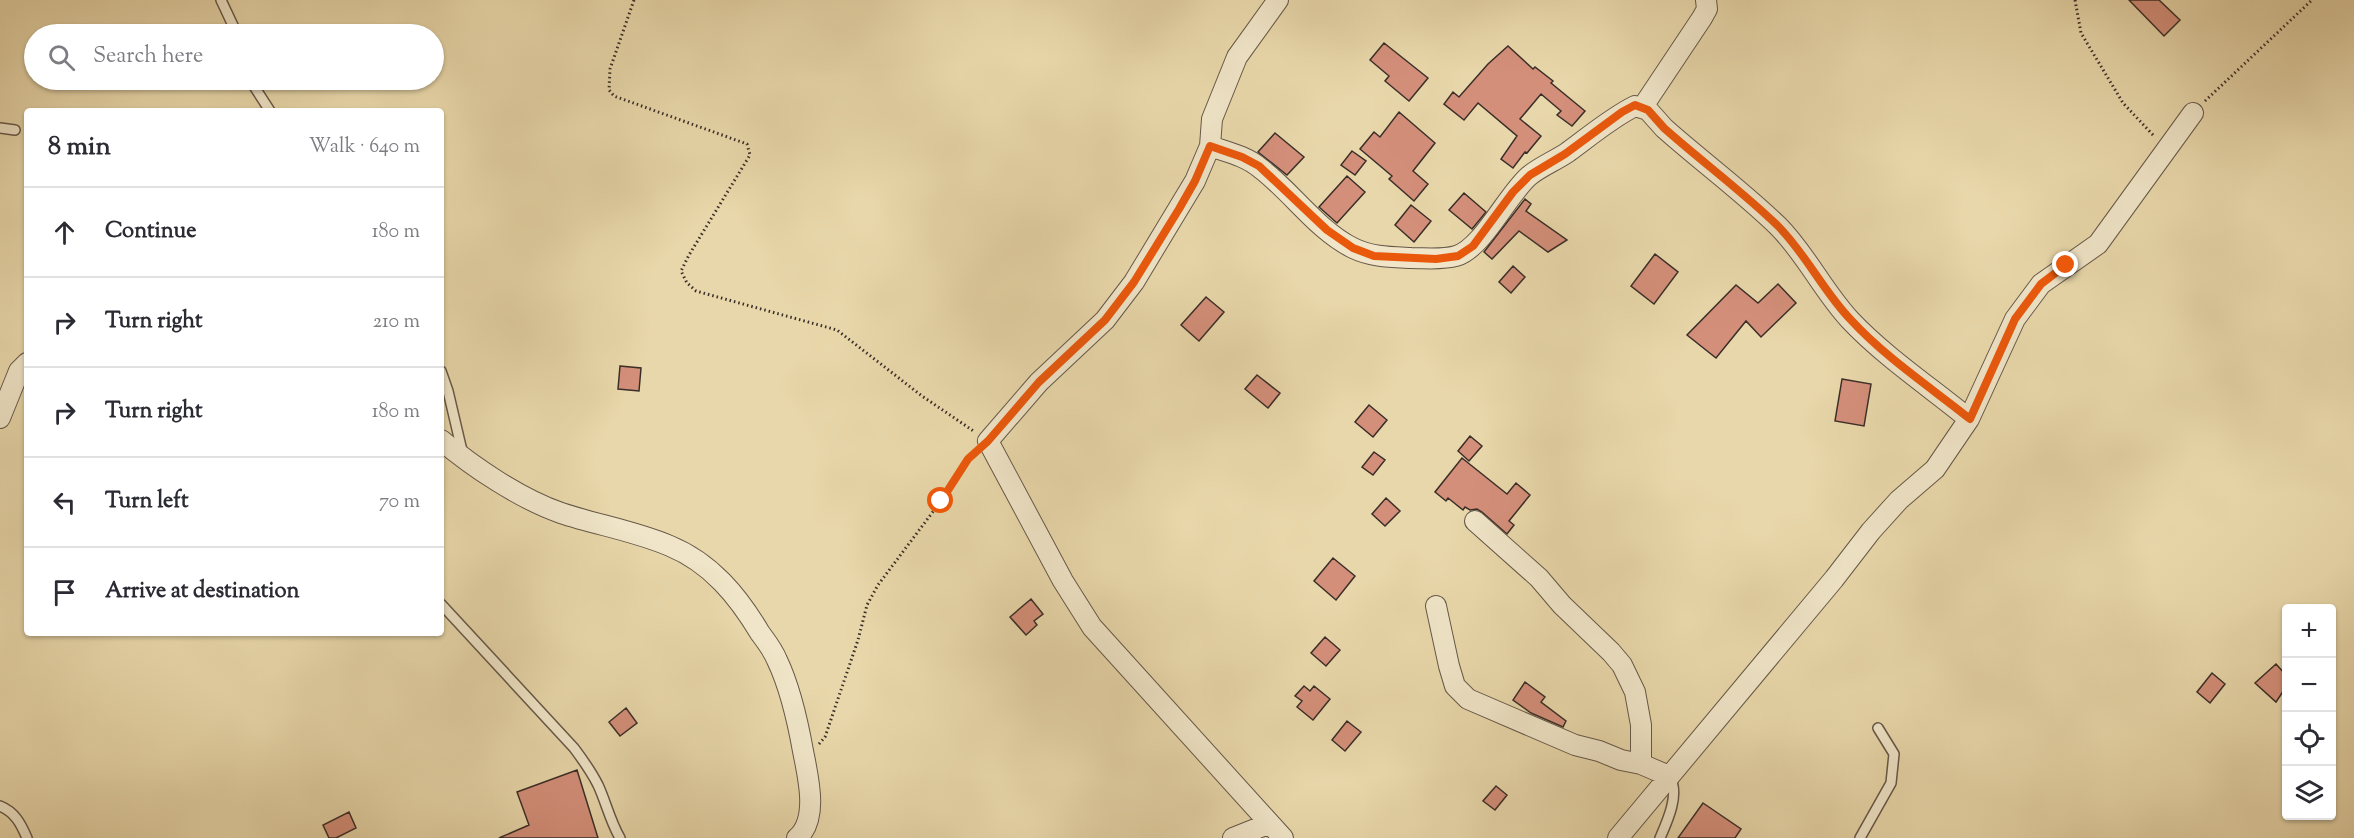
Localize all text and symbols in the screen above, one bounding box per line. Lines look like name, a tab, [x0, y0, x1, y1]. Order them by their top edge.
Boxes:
search box	[24, 24, 444, 90]
icon: search	[45, 41, 78, 74]
text: Search here	[93, 41, 203, 73]
text: 8 min	[48, 129, 111, 166]
text: Walk · 640 m	[309, 133, 420, 162]
icon: ahead	[48, 216, 81, 249]
text: Continue	[105, 216, 196, 248]
text: 180 m	[372, 218, 420, 247]
route end	[2052, 251, 2078, 277]
icon: right	[48, 306, 81, 339]
text: Turn right	[105, 306, 202, 338]
text: 210 m	[373, 308, 420, 337]
icon: right	[48, 396, 81, 429]
text: Turn right	[105, 396, 202, 428]
text: 180 m	[372, 398, 420, 427]
icon: left	[48, 486, 81, 519]
text: Turn left	[105, 486, 188, 518]
route start	[927, 487, 953, 513]
text: 70 m	[379, 488, 420, 517]
icon: arrive	[48, 576, 81, 609]
text: Arrive at destination	[105, 576, 300, 608]
map controls	[2282, 604, 2336, 820]
button: +	[2282, 604, 2336, 658]
button: −	[2282, 658, 2336, 712]
button: locate	[2282, 712, 2336, 766]
button: layers	[2282, 766, 2336, 820]

